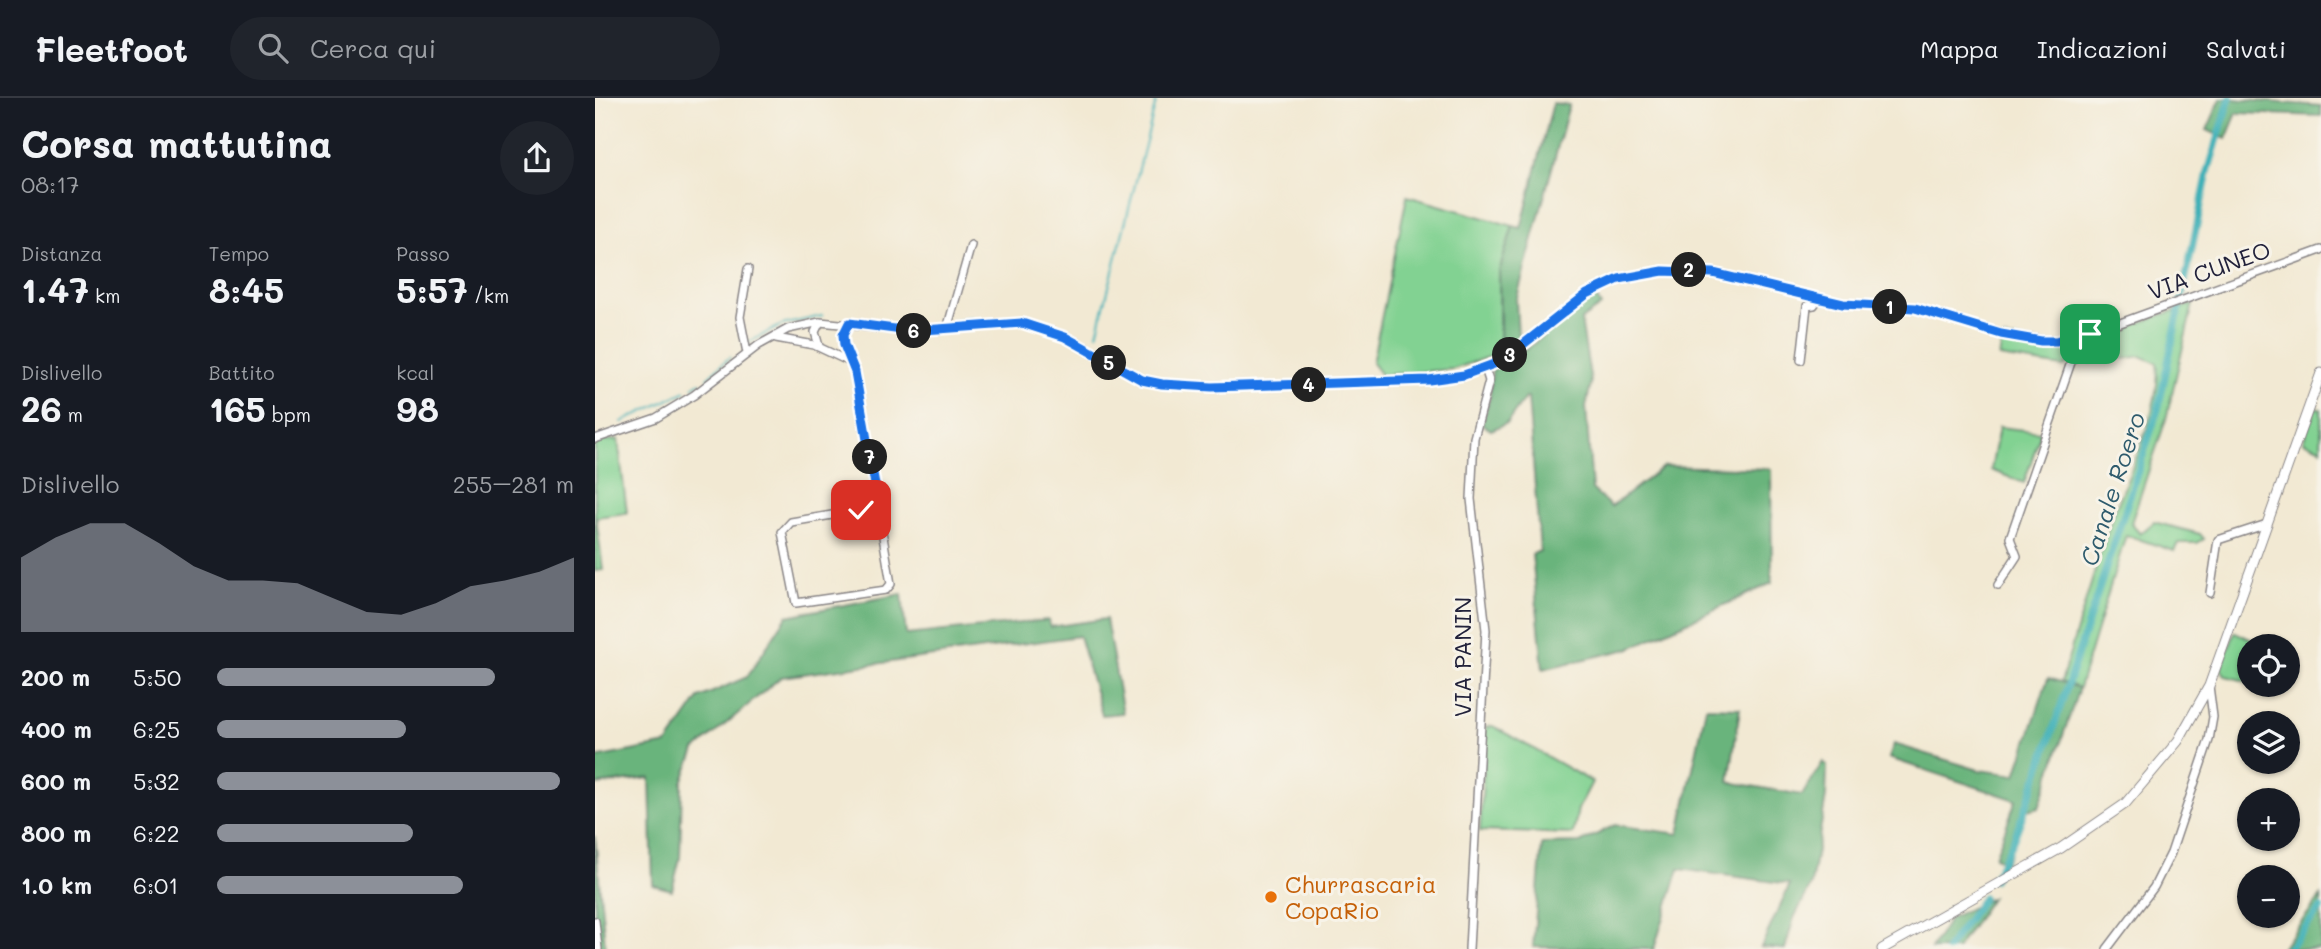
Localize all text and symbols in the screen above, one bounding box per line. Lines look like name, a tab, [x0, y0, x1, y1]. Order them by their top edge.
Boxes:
search box	[230, 17, 720, 80]
text: Fleetfoot	[35, 27, 188, 70]
icon: search	[254, 29, 292, 67]
text: Cerca qui	[310, 31, 436, 65]
text: Mappa	[1920, 33, 1999, 64]
text: Indicazioni	[2037, 33, 2168, 64]
text: Salvati	[2206, 33, 2286, 64]
text: Corsa mattutina	[21, 118, 332, 168]
button: share	[500, 121, 574, 195]
text: 08:17	[21, 169, 79, 199]
street label: VIA CUNEO	[2144, 234, 2274, 306]
text: Distanza	[21, 241, 102, 266]
text: Tempo	[209, 241, 269, 266]
text: Passo	[396, 241, 450, 266]
pin: 2	[1671, 252, 1707, 288]
text: 2	[1683, 257, 1694, 282]
text: 1.47	[21, 266, 89, 312]
text: 8:45	[209, 266, 284, 312]
text: 5:57	[396, 266, 468, 312]
text: km	[89, 283, 120, 308]
text: /km	[468, 283, 509, 308]
pin: 1	[1873, 290, 1907, 325]
text: 1	[1885, 294, 1894, 319]
pin	[2060, 304, 2120, 364]
pin: 6	[897, 314, 931, 348]
icon: arrive	[2071, 315, 2109, 353]
text: 6	[908, 318, 919, 343]
pin: 3	[1493, 338, 1527, 372]
text: 3	[1504, 342, 1515, 367]
pin: 5	[1091, 345, 1127, 380]
text: 5	[1103, 350, 1114, 375]
text: Dislivello	[21, 360, 102, 385]
text: Battito	[209, 360, 274, 385]
text: kcal	[396, 360, 434, 385]
pin: 4	[1291, 368, 1327, 402]
text: 4	[1302, 372, 1315, 397]
text: 26	[21, 385, 62, 431]
text: 165	[209, 385, 266, 431]
text: 98	[396, 385, 439, 431]
text: m	[62, 402, 83, 427]
text: bpm	[266, 402, 311, 427]
water label: Canale Roero	[2073, 408, 2151, 570]
pin: 7	[853, 440, 887, 474]
text: 7	[864, 444, 875, 469]
text: Dislivello	[21, 469, 119, 499]
text: 255–281 m	[453, 469, 574, 499]
pin	[831, 480, 891, 540]
icon: check	[842, 491, 880, 529]
street label: VIA PANIN	[1447, 597, 1477, 717]
map controls	[2237, 634, 2300, 928]
button: locate	[2237, 634, 2300, 697]
text: 200 m	[21, 662, 90, 692]
text: 5:50	[133, 662, 181, 692]
button: layers	[2237, 711, 2300, 774]
text: 400 m	[21, 714, 92, 744]
text: 6:25	[133, 714, 180, 744]
text: 600 m	[21, 766, 91, 796]
text: 5:32	[133, 766, 180, 796]
button: +	[2237, 788, 2300, 851]
text: 800 m	[21, 818, 91, 848]
text: 6:22	[133, 818, 180, 848]
button: −	[2237, 865, 2300, 928]
place label: Churrascaria CopaRio	[1285, 869, 1436, 925]
text: 1.0 km	[21, 870, 92, 900]
text: 6:01	[133, 870, 179, 900]
marker: Churrascaria CopaRio	[1263, 889, 1279, 905]

